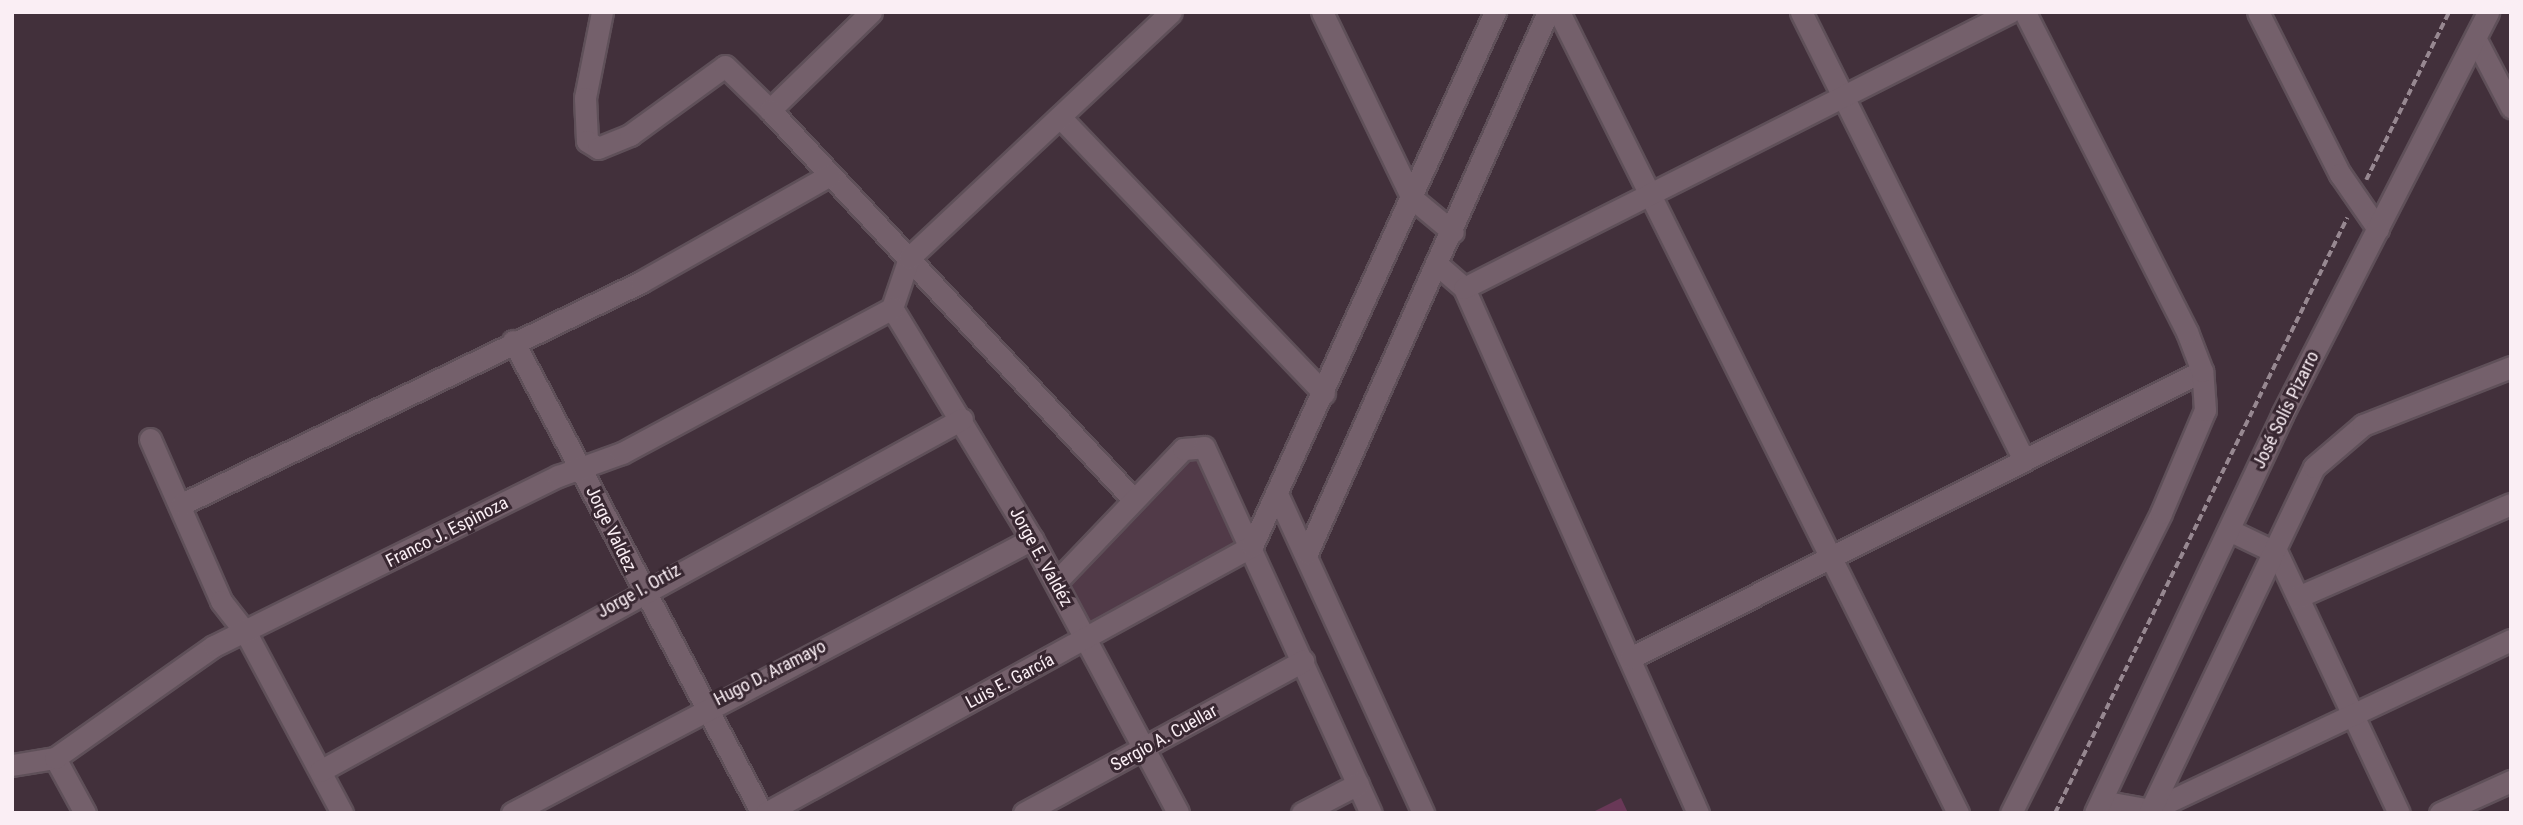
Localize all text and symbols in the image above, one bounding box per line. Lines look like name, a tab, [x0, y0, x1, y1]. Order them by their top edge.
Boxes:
street label: José Solís Pizarro	[2248, 348, 2324, 472]
street label: Jorge Valdez	[581, 483, 641, 575]
street label: Franco J. Espinoza	[382, 492, 512, 572]
street label: Jorge E. Valdéz	[1005, 504, 1077, 610]
street label: Jorge I. Ortiz	[594, 559, 684, 623]
street label: Hugo D. Aramayo	[710, 636, 830, 710]
street label: Luis E. García	[962, 649, 1058, 713]
street label: Sergio A. Cuellar	[1107, 700, 1221, 776]

